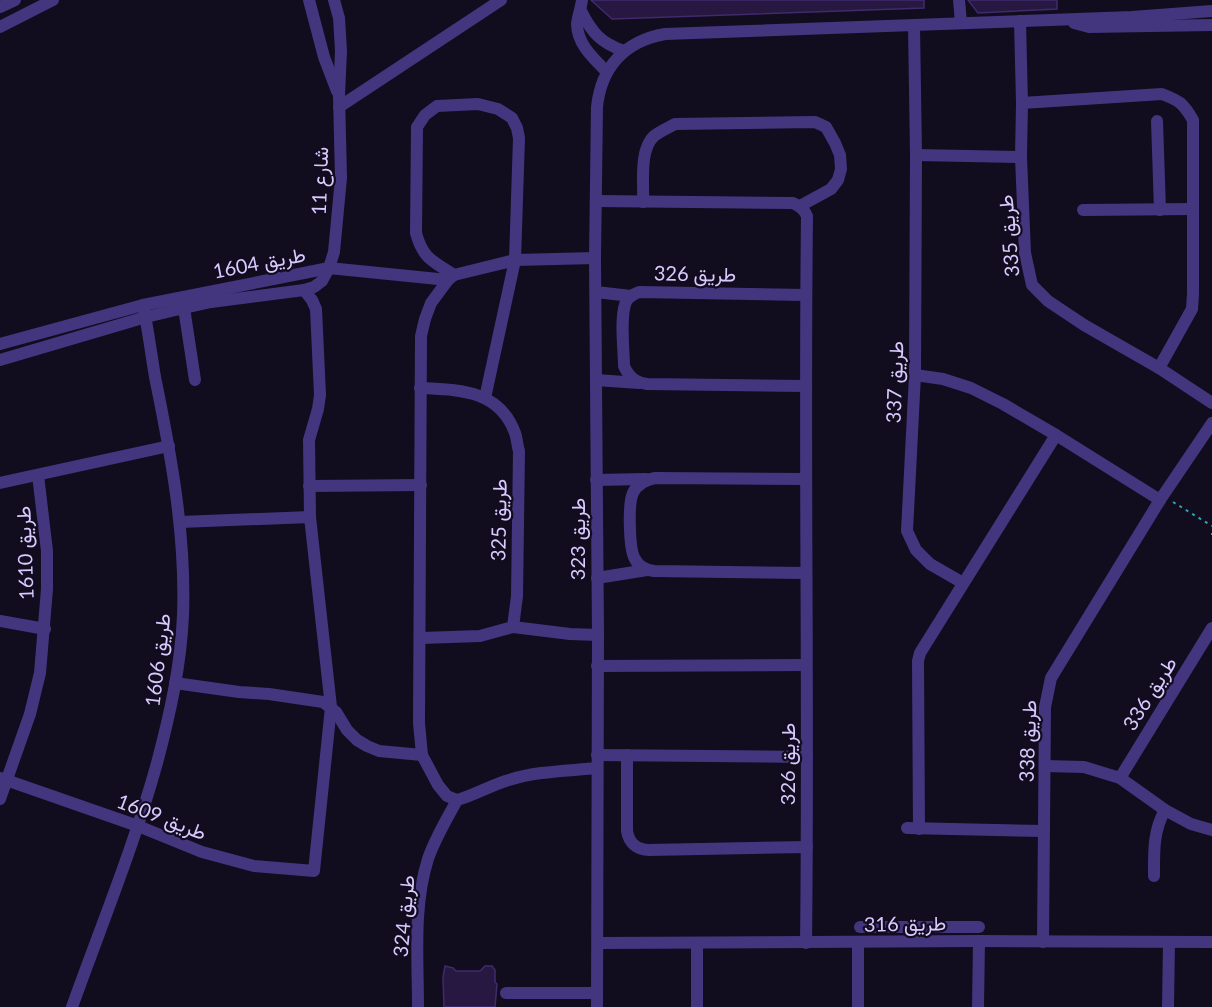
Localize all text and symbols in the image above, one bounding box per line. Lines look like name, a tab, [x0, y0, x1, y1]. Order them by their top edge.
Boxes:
street label: شارع 11	[306, 146, 335, 216]
street label: طريق 335	[992, 194, 1026, 278]
street label: طريق 1604	[211, 241, 308, 285]
street label: طريق 326	[654, 260, 736, 288]
street label: طريق 337	[881, 340, 909, 424]
street label: طريق 325	[485, 479, 513, 561]
street label: طريق 323	[565, 498, 591, 580]
street label: طريق 1610	[10, 506, 40, 600]
street label: طريق 1606	[139, 612, 177, 708]
street label: طريق 336	[1117, 652, 1183, 735]
street label: طريق 338	[1014, 699, 1042, 783]
street label: طريق 326	[775, 723, 801, 805]
street label: طريق 1609	[113, 788, 210, 846]
street label: طريق 324	[387, 874, 421, 958]
street label: طريق 316	[864, 910, 946, 938]

